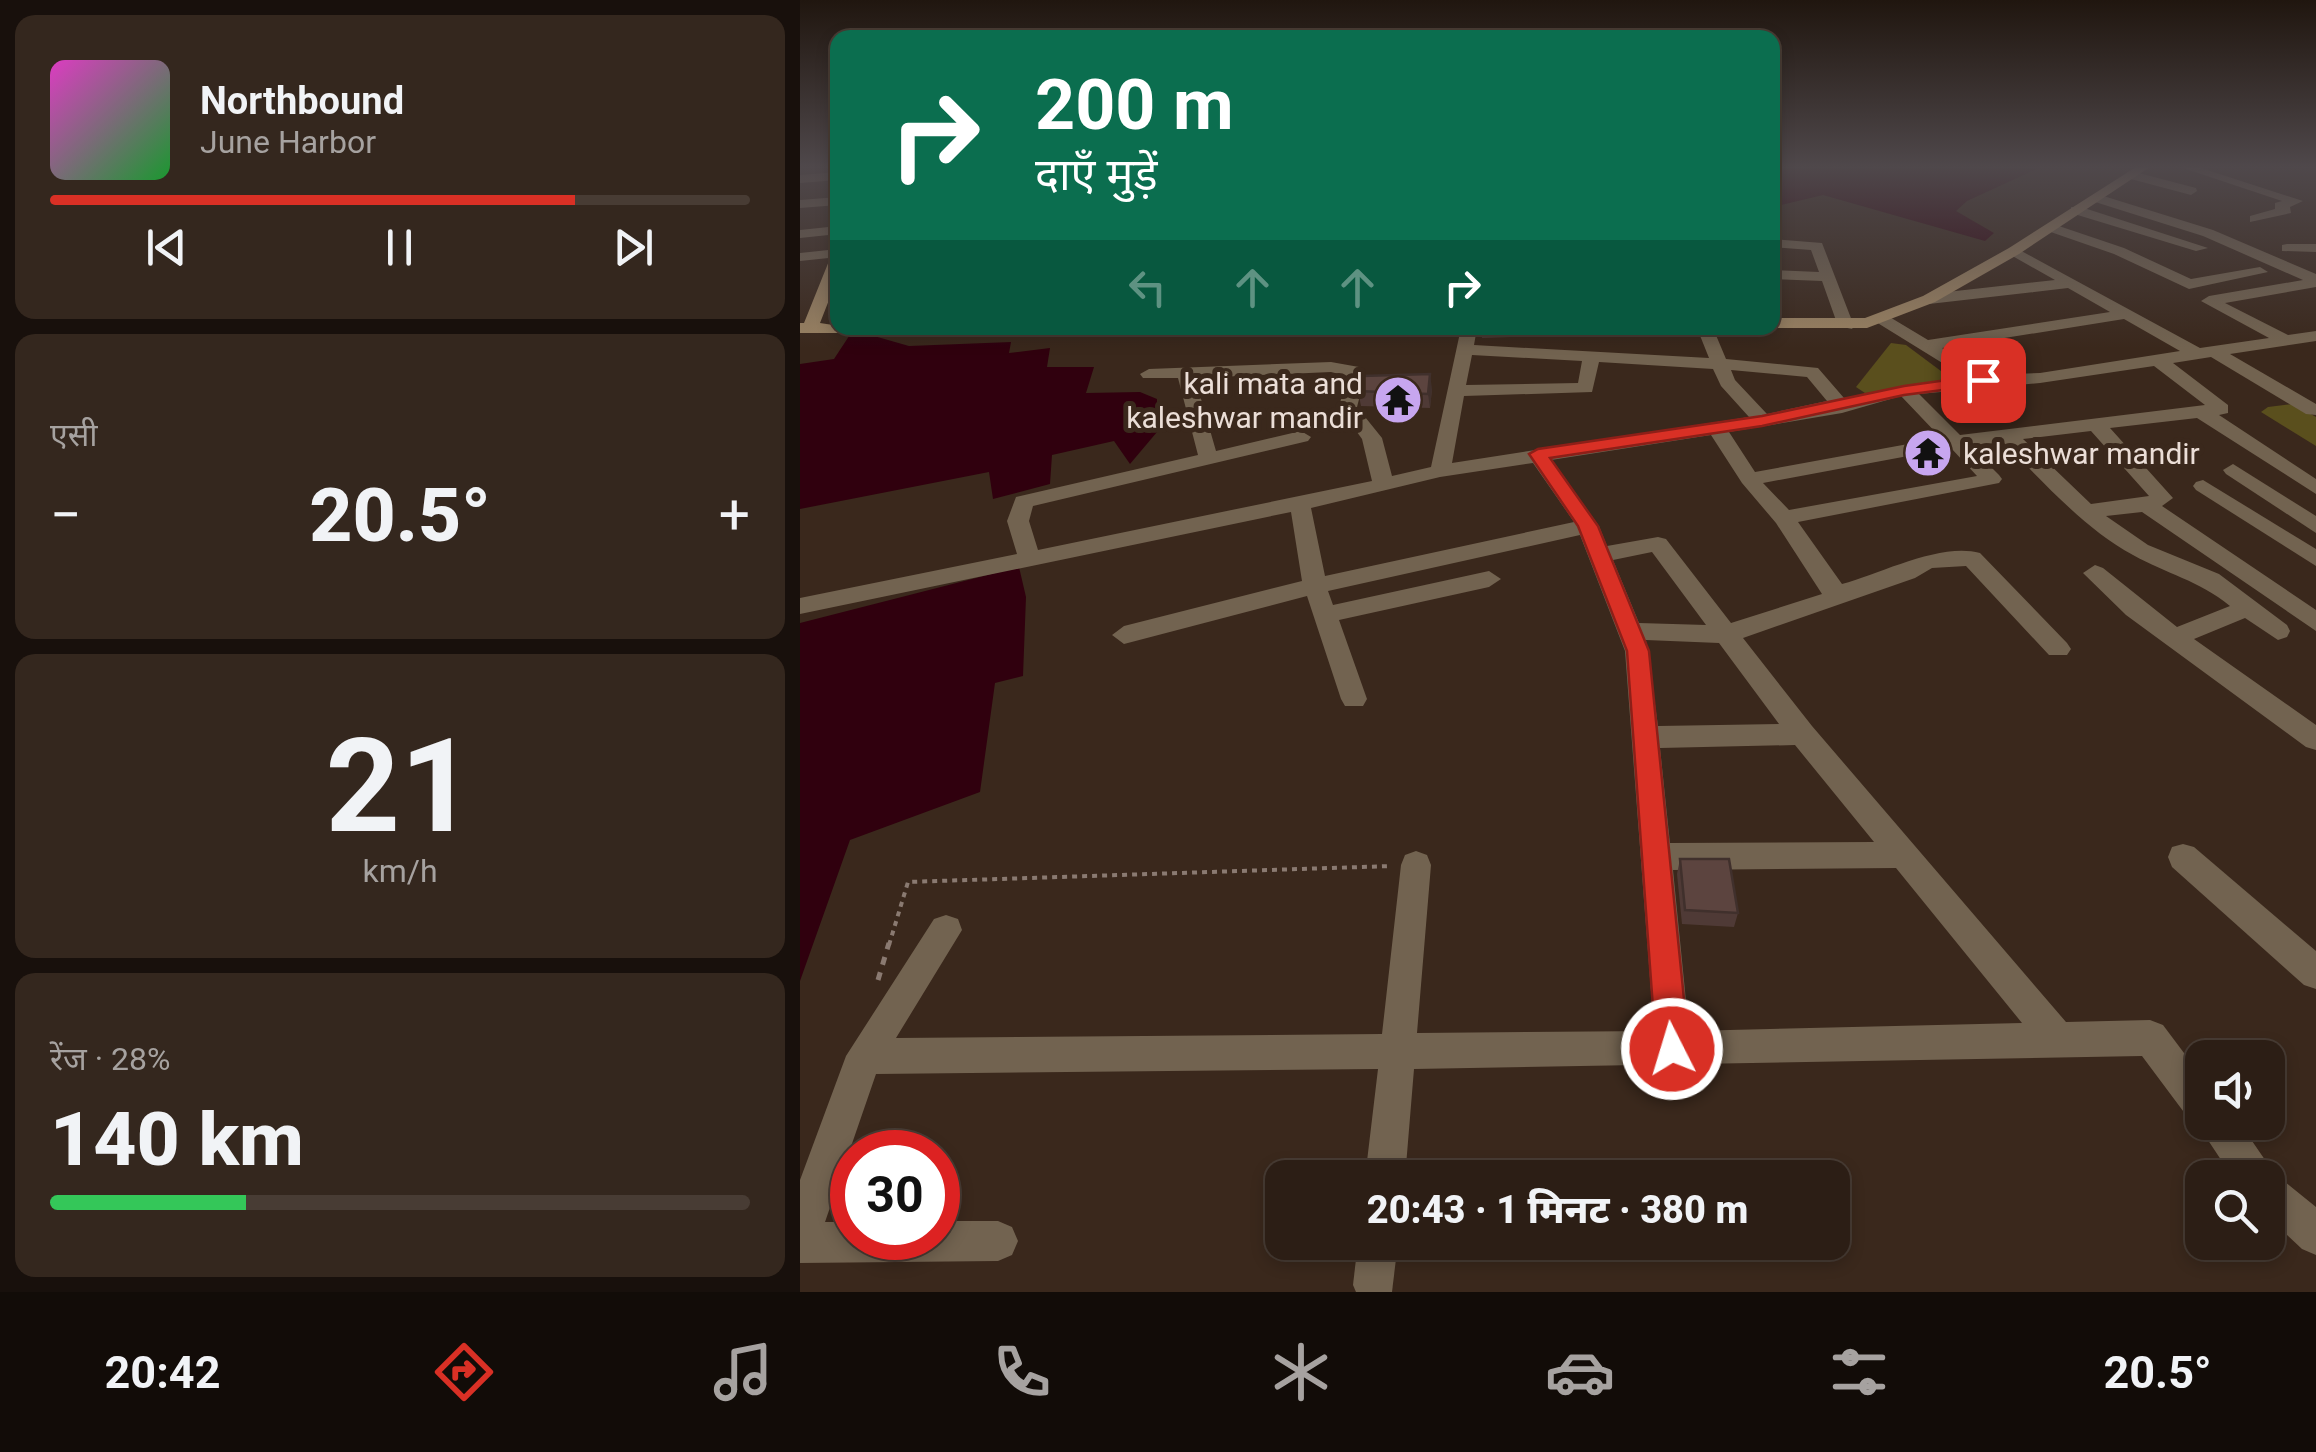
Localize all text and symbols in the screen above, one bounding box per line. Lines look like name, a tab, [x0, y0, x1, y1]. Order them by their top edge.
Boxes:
text: 200 m	[1035, 64, 1234, 146]
icon: right	[870, 70, 1000, 200]
text: Northbound	[200, 79, 404, 123]
text: June Harbor	[200, 123, 376, 161]
text: दाएँ मुड़ें	[1035, 148, 1158, 201]
icon: previous	[139, 220, 194, 275]
icon: pause	[372, 220, 427, 275]
icon: next	[606, 220, 661, 275]
icon: left	[1120, 260, 1175, 315]
icon: ahead	[1225, 260, 1280, 315]
icon: ahead	[1330, 260, 1385, 315]
icon: right	[1435, 260, 1490, 315]
pin	[1941, 338, 2026, 423]
icon: arrive	[1956, 353, 2011, 408]
place label: kali mata and kaleshwar mandir	[1126, 366, 1363, 435]
temple icon: kali mata and kaleshwar mandir	[1372, 374, 1424, 426]
text: एसी	[50, 416, 98, 454]
temple icon: kaleshwar mandir	[1902, 427, 1954, 479]
place label: kaleshwar mandir	[1963, 436, 2200, 471]
text: 20.5°	[309, 471, 491, 559]
text: −	[50, 483, 81, 547]
text: +	[719, 483, 750, 547]
text: 21	[325, 710, 475, 863]
text: km/h	[362, 852, 438, 890]
position arrow	[1620, 997, 1724, 1101]
text: रेंज · 28%	[50, 1040, 170, 1078]
map controls	[2185, 1040, 2285, 1260]
button: sound	[2185, 1040, 2285, 1140]
text: 140 km	[50, 1095, 304, 1183]
speed limit sign: 30	[830, 1130, 960, 1260]
button: search	[2185, 1160, 2285, 1260]
text: 20:43 · 1 मिनट · 380 m	[1367, 1188, 1748, 1232]
icon: directions	[429, 1337, 499, 1407]
icon: music	[708, 1337, 778, 1407]
icon: phone	[987, 1337, 1057, 1407]
icon: climate	[1266, 1337, 1336, 1407]
icon: car	[1545, 1337, 1615, 1407]
icon: filters	[1824, 1337, 1894, 1407]
text: 20:42	[105, 1346, 220, 1399]
text: 20.5°	[2103, 1346, 2212, 1399]

